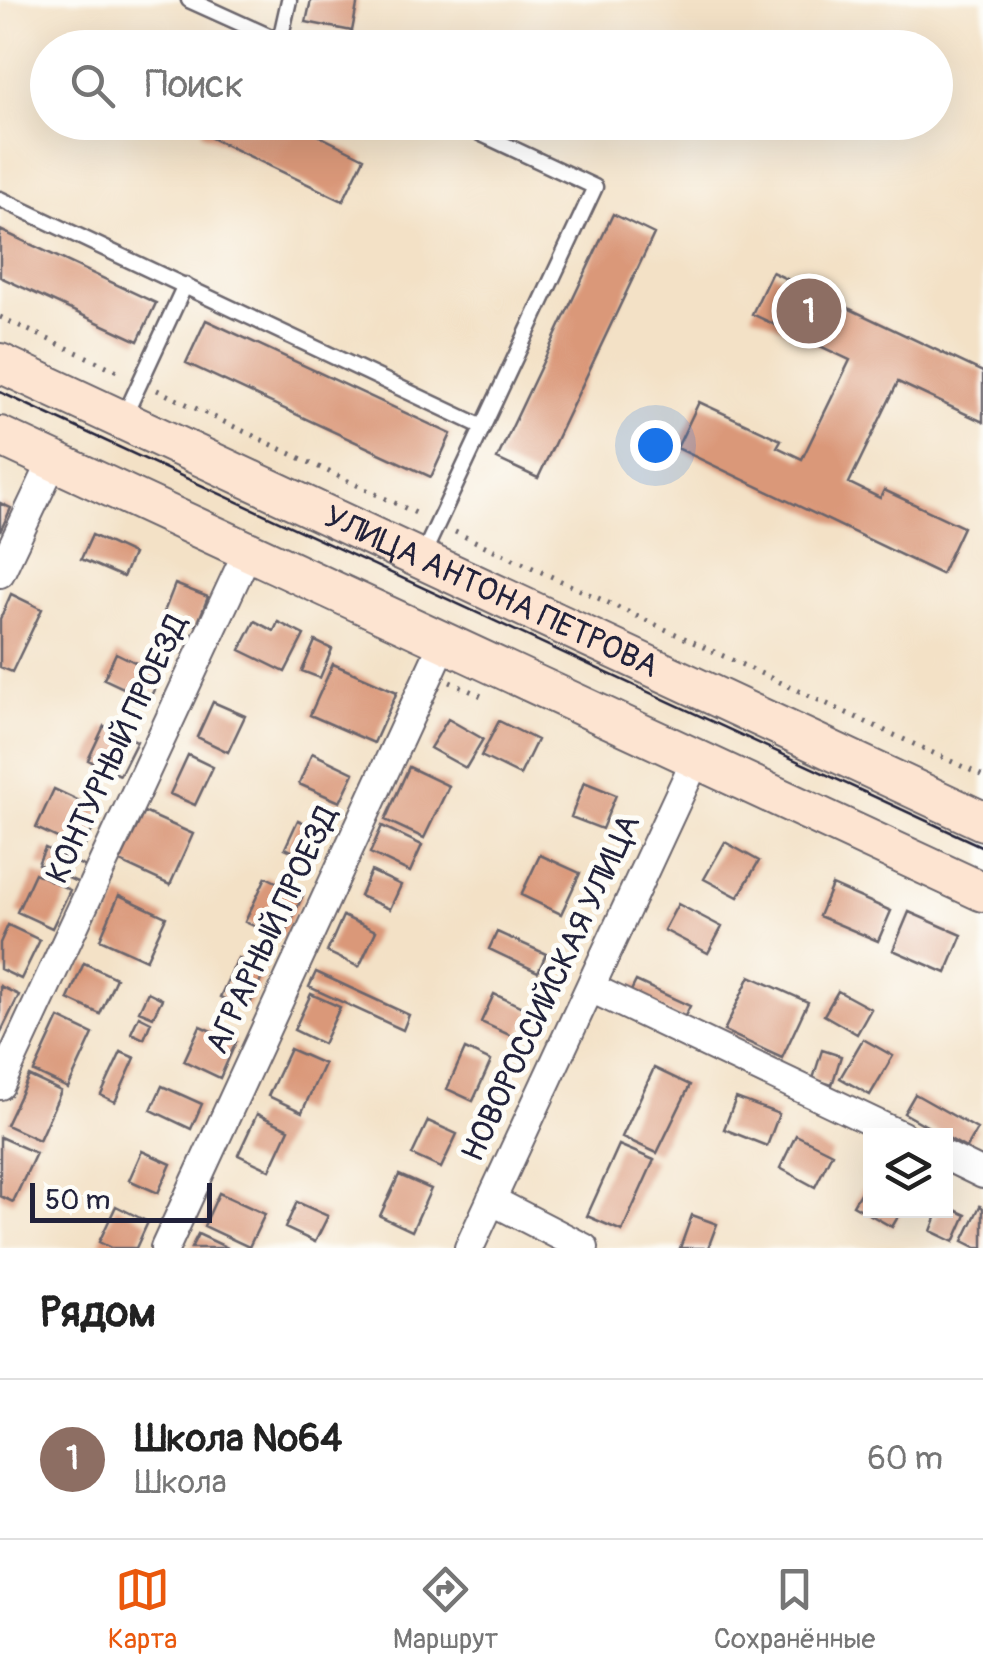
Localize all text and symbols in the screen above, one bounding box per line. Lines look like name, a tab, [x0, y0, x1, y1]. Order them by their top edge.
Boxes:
search box	[30, 30, 953, 140]
icon: search	[65, 58, 120, 113]
text: Поиск	[145, 61, 244, 109]
pin: 1	[776, 274, 842, 348]
your location	[630, 420, 681, 471]
street label: УЛИЦА АНТОНА ПЕТРОВА	[318, 497, 665, 687]
street label: КОНТУРНЫЙ ПРОЕЗД	[37, 608, 197, 890]
street label: АГРАРНЫЙ ПРОЕЗД	[197, 799, 347, 1060]
street label: НОВОРОССИЙСКАЯ УЛИЦА	[453, 808, 649, 1168]
map controls	[863, 1128, 953, 1218]
button: layers	[863, 1128, 953, 1218]
scale bar	[30, 1178, 212, 1222]
text: 50 m	[45, 1183, 110, 1218]
text: Рядом	[40, 1287, 156, 1339]
text: Школа №64	[135, 1415, 342, 1463]
text: 1	[66, 1439, 79, 1479]
text: 60 m	[867, 1439, 943, 1479]
text: Школа	[135, 1463, 227, 1503]
tab: Карта	[108, 1562, 177, 1657]
tab: Маршрут	[393, 1562, 498, 1657]
tab: Сохранённые	[714, 1562, 875, 1657]

